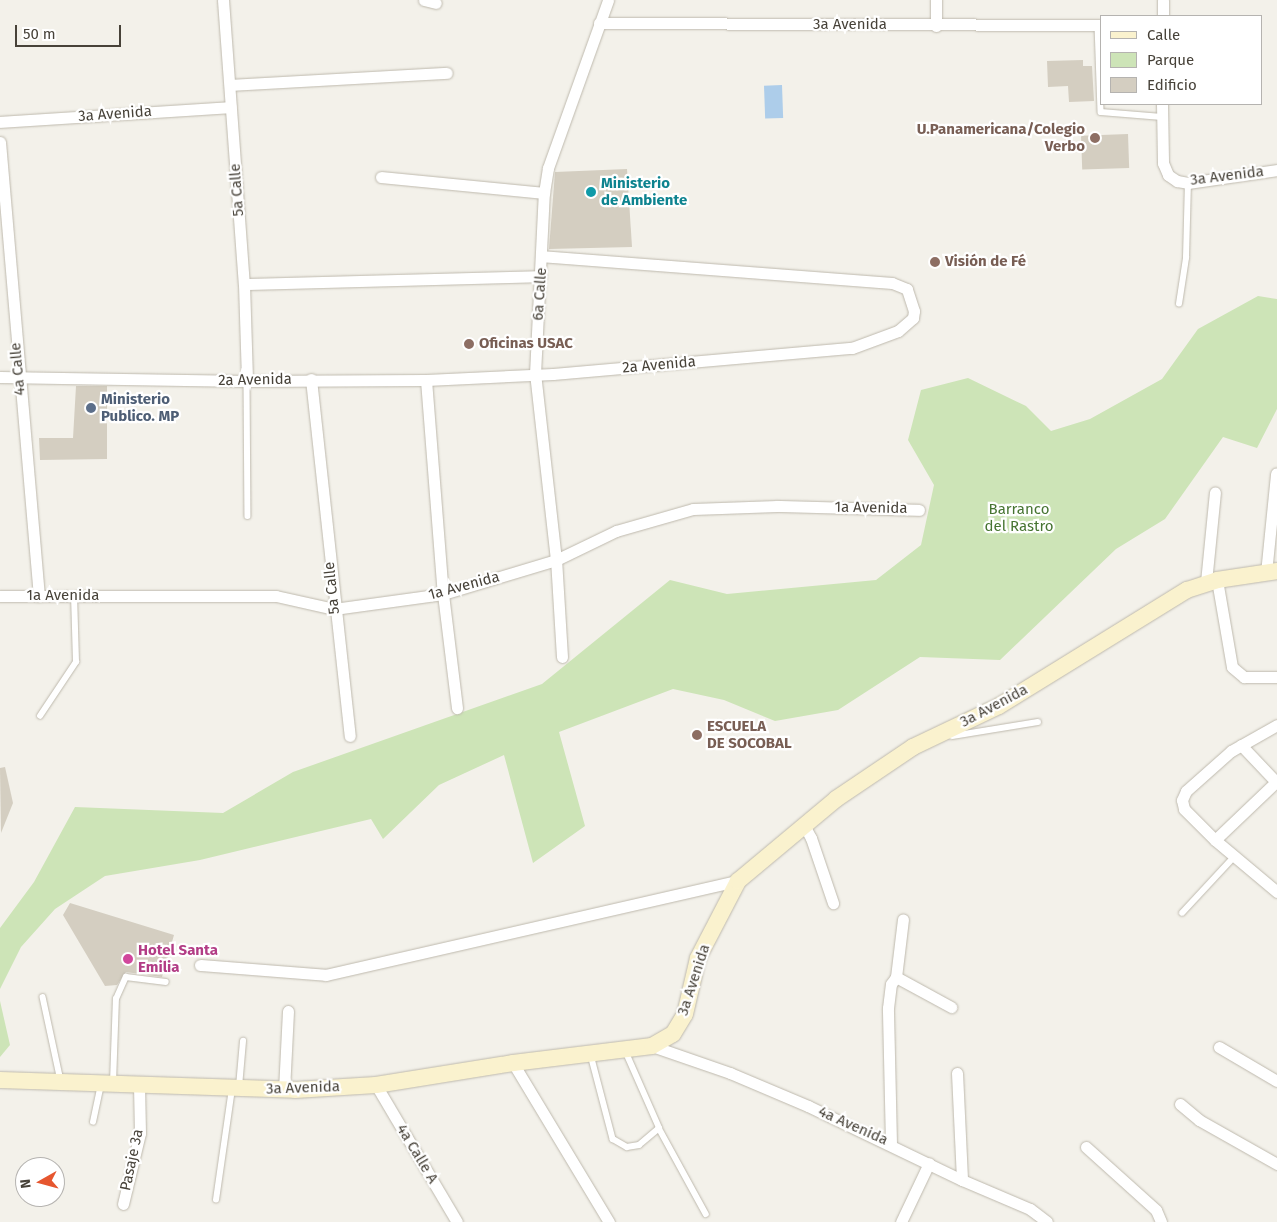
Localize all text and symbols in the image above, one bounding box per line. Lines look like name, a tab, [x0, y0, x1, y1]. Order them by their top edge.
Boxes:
scale bar	[18, 15, 124, 47]
legend	[1100, 15, 1262, 105]
street label: 3a Avenida	[813, 16, 887, 34]
text: 50 m	[23, 25, 56, 43]
text: Calle	[1147, 26, 1180, 44]
text: Parque	[1147, 51, 1194, 69]
text: Edificio	[1147, 76, 1197, 94]
street label: 3a Avenida	[78, 102, 152, 126]
place label: U.Panamericana/Colegio Verbo	[917, 120, 1085, 155]
marker: U.Panamericana/Colegio Verbo	[1089, 132, 1101, 144]
street label: 5a Calle	[226, 163, 248, 217]
street label: 3a Avenida	[1189, 163, 1265, 189]
place label: Ministerio de Ambiente	[601, 174, 687, 209]
marker: Ministerio de Ambiente	[585, 186, 597, 198]
place label: Visión de Fé	[945, 253, 1026, 271]
marker: Visión de Fé	[929, 256, 941, 268]
street label: 6a Calle	[529, 267, 551, 321]
place label: Oficinas USAC	[479, 335, 573, 353]
marker: Oficinas USAC	[463, 338, 475, 350]
street label: 4a Calle	[7, 342, 29, 396]
street label: 2a Avenida	[622, 353, 696, 377]
street label: 2a Avenida	[218, 370, 292, 390]
place label: Ministerio Publico. MP	[101, 390, 179, 425]
marker: Ministerio Publico. MP	[85, 402, 97, 414]
street label: 1a Avenida	[834, 498, 908, 518]
park label: Barranco del Rastro	[985, 500, 1053, 535]
street label: 5a Calle	[320, 561, 344, 615]
street label: 1a Avenida	[426, 568, 502, 604]
street label: 1a Avenida	[27, 587, 99, 605]
street label: 3a Avenida	[957, 681, 1031, 731]
place label: ESCUELA DE SOCOBAL	[707, 717, 792, 752]
marker: ESCUELA DE SOCOBAL	[691, 729, 703, 741]
place label: Hotel Santa Emilia	[138, 941, 218, 976]
street label: 3a Avenida	[674, 942, 714, 1018]
marker: Hotel Santa Emilia	[122, 953, 134, 965]
street label: 3a Avenida	[266, 1078, 340, 1098]
street label: 4a Avenida	[815, 1103, 891, 1149]
street label: 4a Calle A	[392, 1121, 442, 1187]
street label: Pasaje 3a	[117, 1127, 147, 1193]
north arrow	[15, 1157, 65, 1207]
text: N	[17, 1178, 35, 1189]

